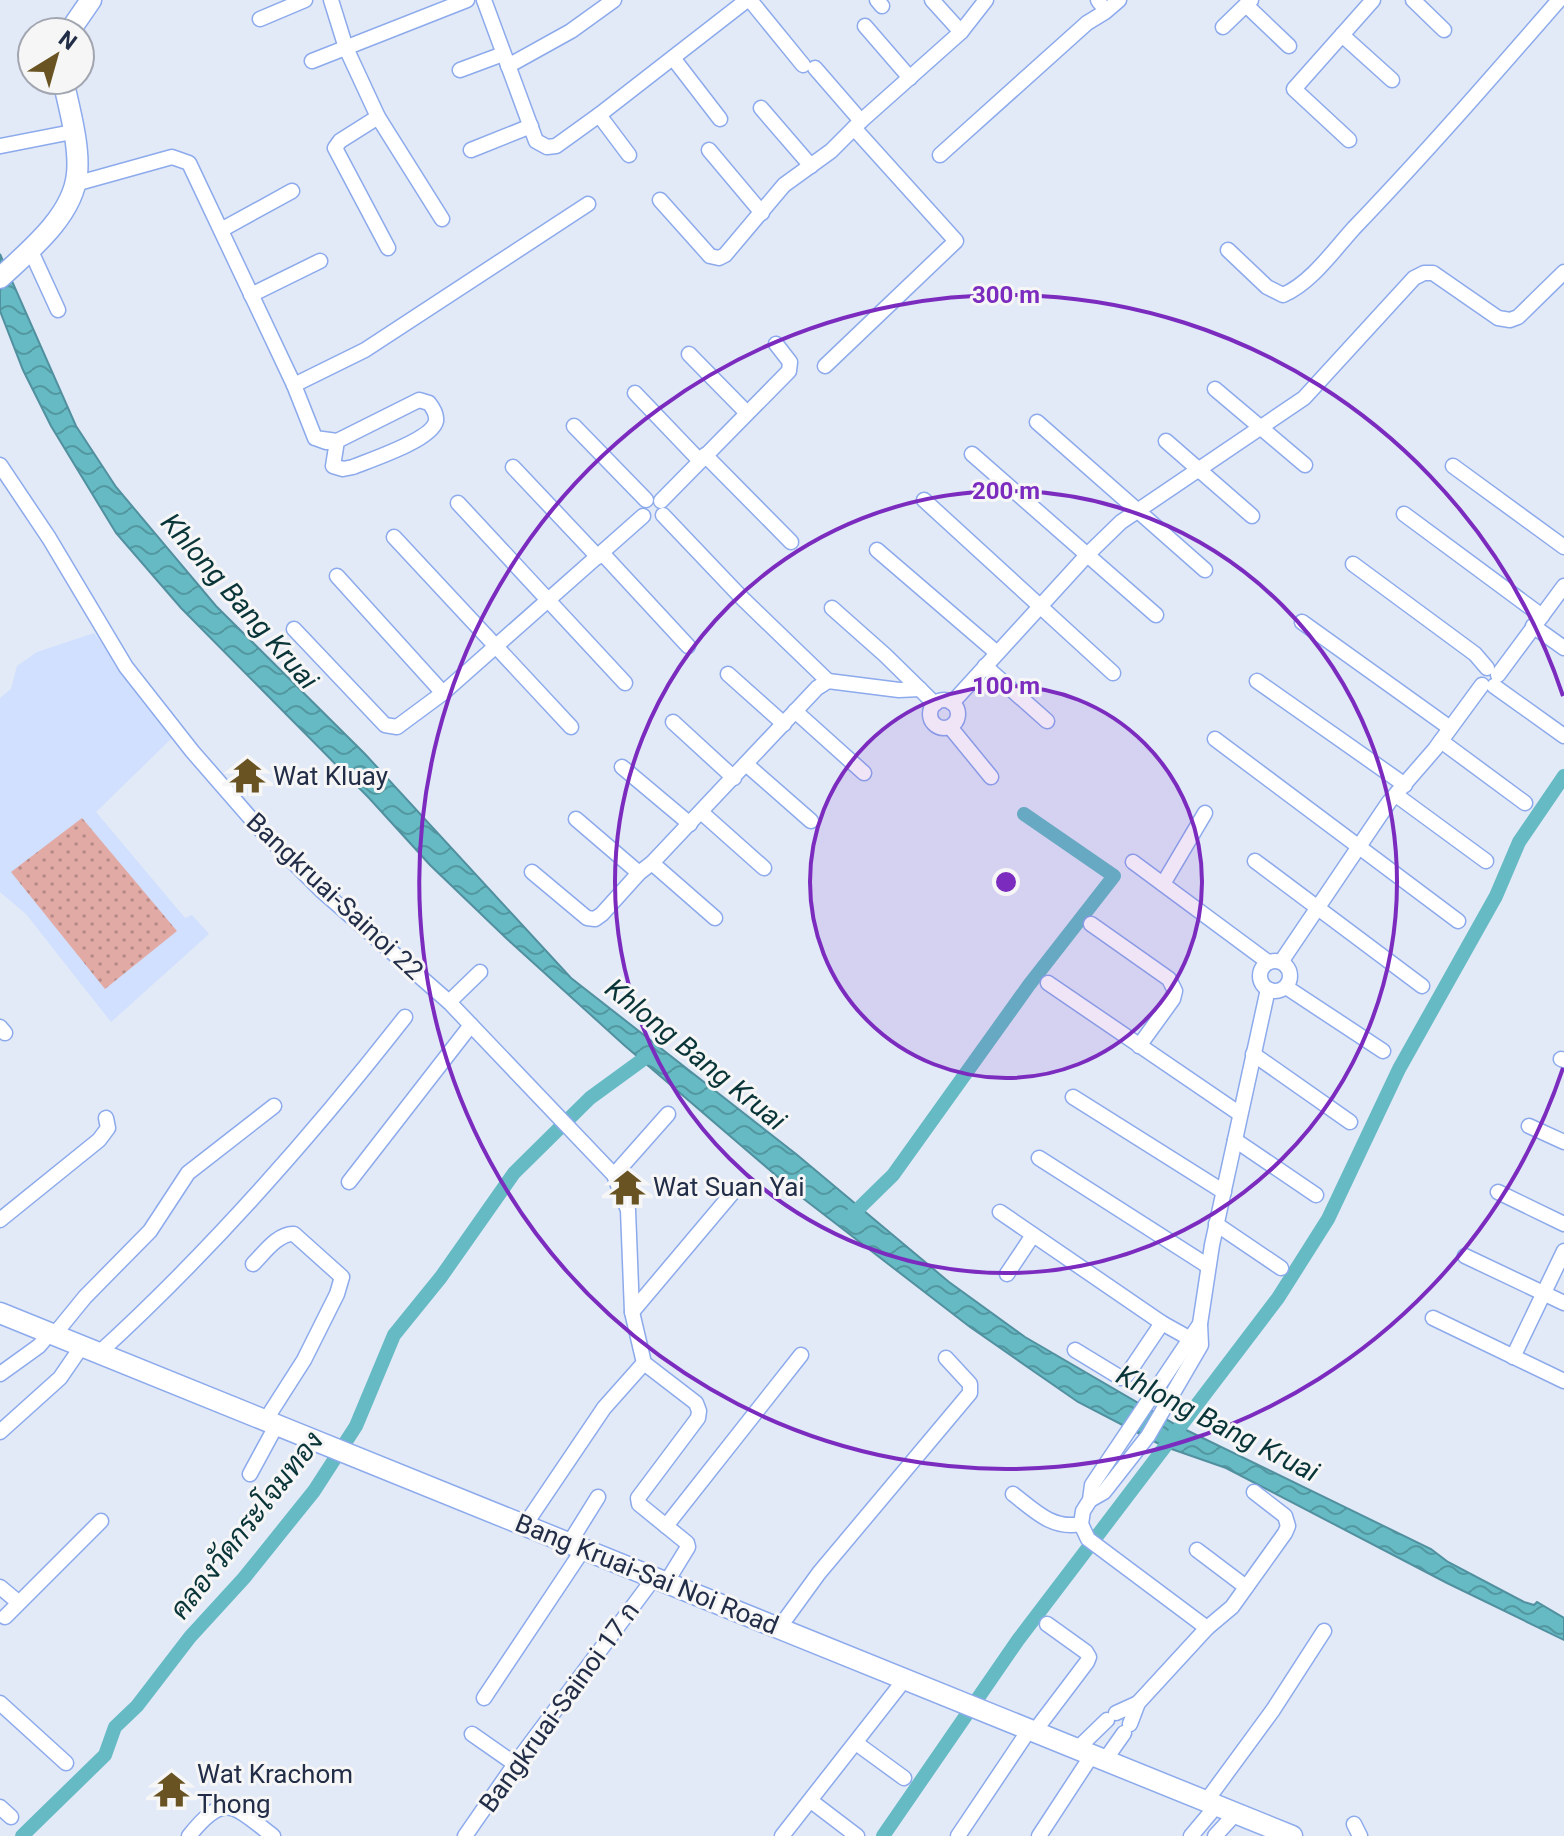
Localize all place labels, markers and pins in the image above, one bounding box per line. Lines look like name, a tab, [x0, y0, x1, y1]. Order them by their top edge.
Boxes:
temple icon: Wat Kluay	[228, 757, 266, 795]
place label: Wat Kluay	[273, 761, 388, 791]
centre of rings	[992, 868, 1020, 896]
temple icon: Wat Suan Yai	[608, 1168, 646, 1206]
place label: Wat Suan Yai	[653, 1172, 805, 1202]
place label: Wat Krachom Thong	[197, 1759, 353, 1819]
temple icon: Wat Krachom Thong	[152, 1770, 190, 1808]

